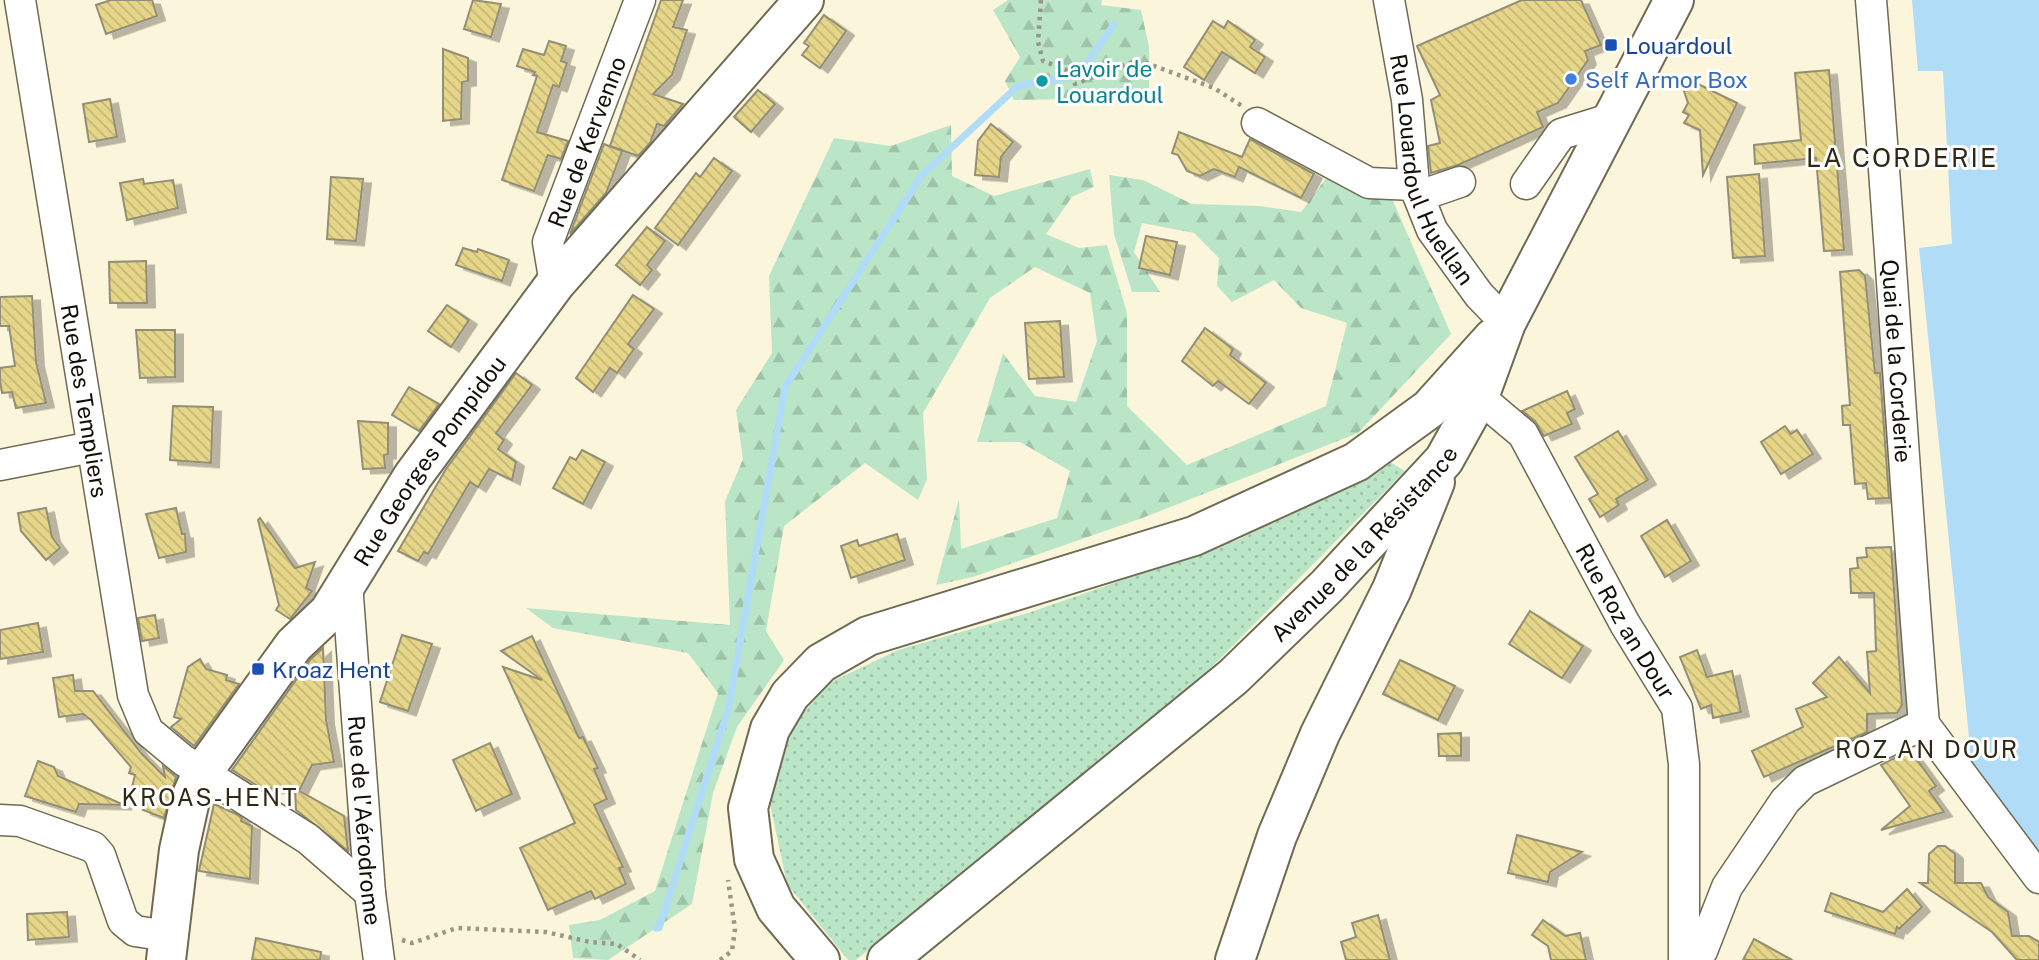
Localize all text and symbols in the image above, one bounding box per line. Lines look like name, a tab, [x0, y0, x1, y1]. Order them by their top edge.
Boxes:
place label: Louardoul	[1625, 32, 1733, 59]
marker: Louardoul	[1603, 37, 1619, 53]
street label: Rue de Kervenno	[541, 52, 631, 231]
street label: Rue Louardoul Huellan	[1385, 52, 1480, 290]
place label: Lavoir de Louardoul	[1056, 55, 1164, 108]
place label: Self Armor Box	[1585, 66, 1748, 93]
marker: Self Armor Box	[1563, 71, 1579, 87]
marker: Lavoir de Louardoul	[1034, 73, 1050, 89]
district label: LA CORDERIE	[1806, 142, 1998, 173]
street label: Quai de la Corderie	[1877, 258, 1918, 464]
street label: Rue des Templiers	[56, 302, 114, 499]
street label: Rue Georges Pompidou	[347, 350, 511, 571]
street label: Avenue de la Résistance	[1265, 442, 1462, 647]
street label: Rue Roz an Dour	[1571, 539, 1681, 704]
place label: Kroaz Hent	[272, 656, 391, 683]
marker: Kroaz Hent	[250, 661, 266, 677]
street label: Rue de l'Aérodrome	[343, 714, 388, 927]
district label: ROZ AN DOUR	[1835, 735, 2019, 763]
district label: KROAS-HENT	[122, 783, 298, 811]

